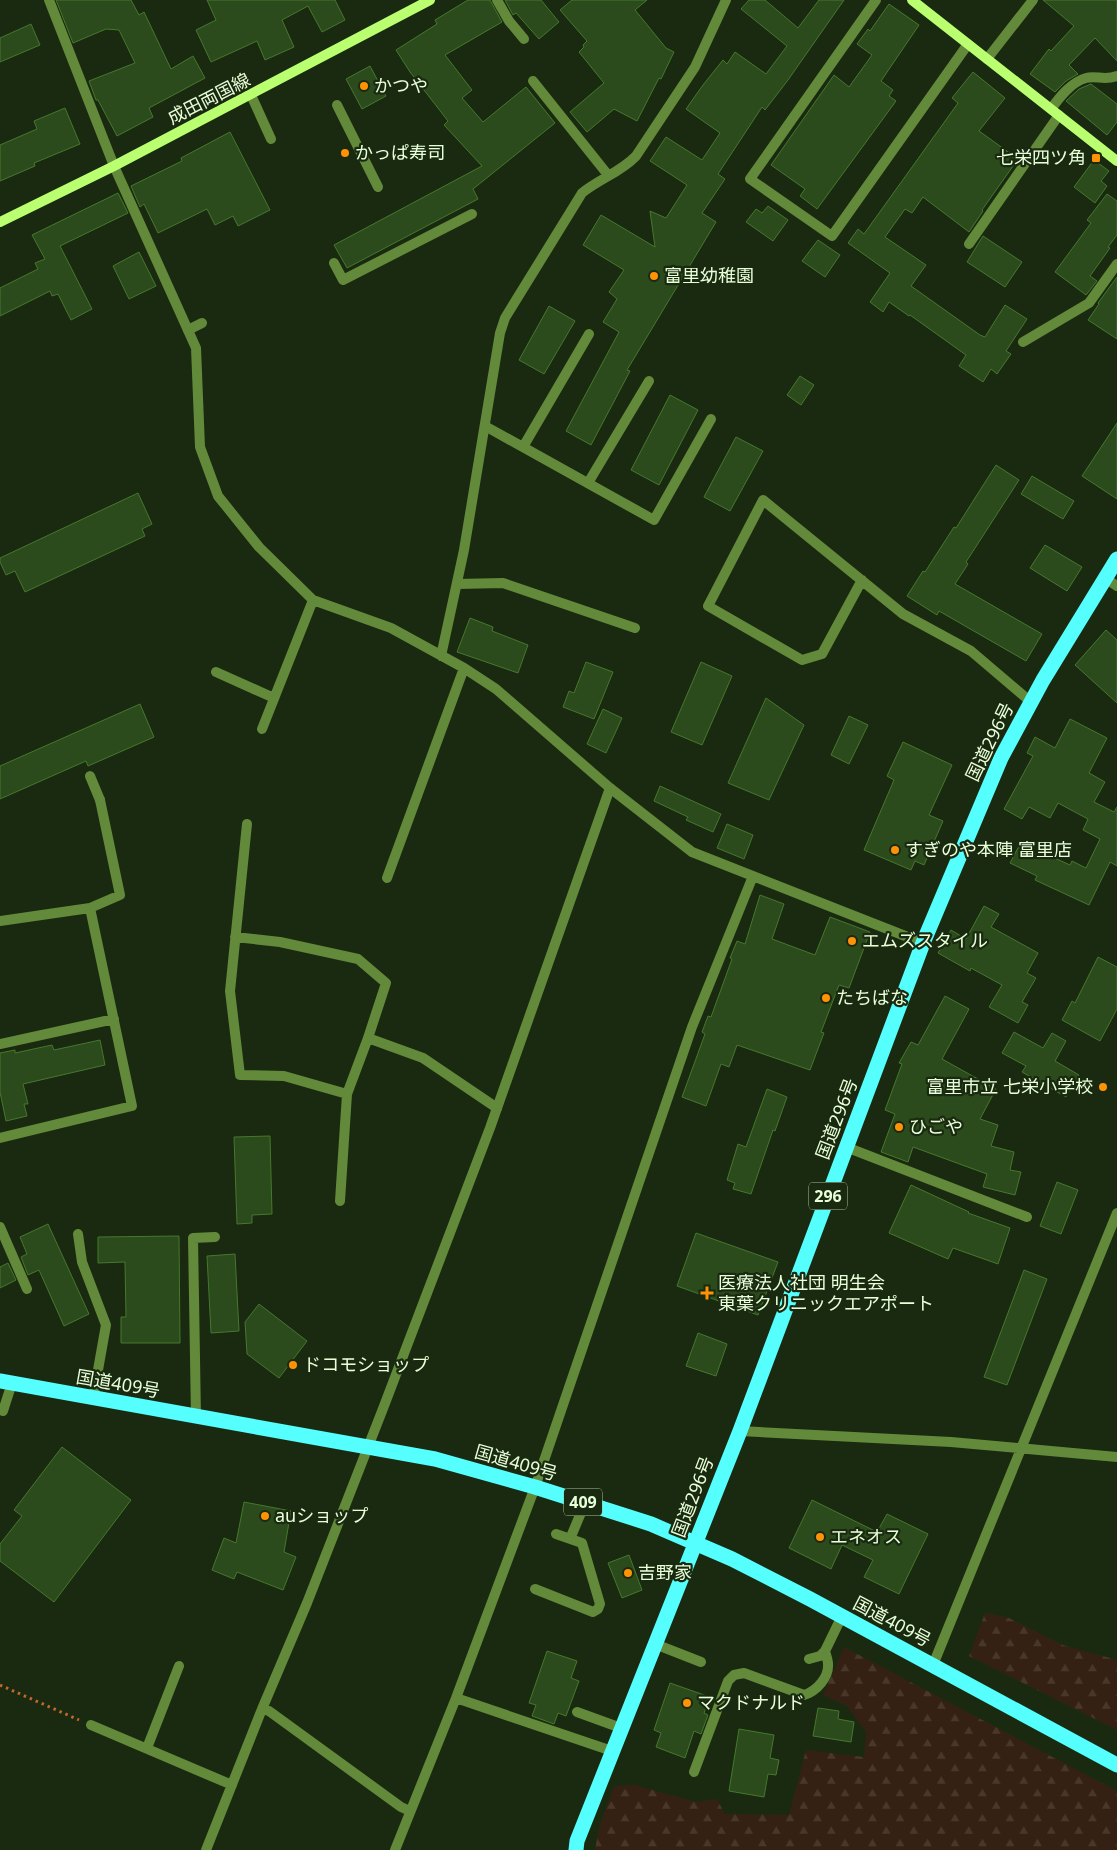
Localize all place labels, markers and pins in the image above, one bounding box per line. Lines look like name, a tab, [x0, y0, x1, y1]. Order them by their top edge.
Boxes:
place label: かつや	[374, 73, 428, 97]
marker: かつや	[358, 80, 370, 92]
place label: かっぱ寿司	[355, 140, 445, 164]
place label: 七栄四ツ角	[996, 145, 1086, 169]
marker: かっぱ寿司	[339, 147, 351, 159]
marker: 七栄四ツ角	[1090, 152, 1102, 164]
place label: 富里幼稚園	[664, 263, 754, 287]
marker: 富里幼稚園	[648, 270, 660, 282]
place label: すぎのや本陣 富里店	[905, 837, 1072, 861]
marker: すぎのや本陣 富里店	[889, 844, 901, 856]
place label: エムズスタイル	[862, 928, 988, 952]
marker: エムズスタイル	[846, 935, 858, 947]
place label: たちばな	[836, 985, 908, 1009]
marker: たちばな	[820, 992, 832, 1004]
place label: 富里市立 七栄小学校	[926, 1074, 1093, 1098]
marker: 富里市立 七栄小学校	[1097, 1081, 1109, 1093]
place label: ひごや	[909, 1114, 963, 1138]
marker: ひごや	[893, 1121, 905, 1133]
place label: 医療法人社団 明生会 東葉クリニックエアポート	[718, 1270, 934, 1315]
marker: 医療法人社団 明生会 東葉クリニックエアポート	[700, 1286, 714, 1300]
place label: ドコモショップ	[303, 1352, 429, 1376]
marker: ドコモショップ	[287, 1359, 299, 1371]
place label: auショップ	[275, 1503, 368, 1527]
marker: auショップ	[259, 1510, 271, 1522]
place label: エネオス	[830, 1524, 902, 1548]
marker: エネオス	[814, 1531, 826, 1543]
place label: 吉野家	[638, 1560, 692, 1584]
marker: 吉野家	[622, 1567, 634, 1579]
place label: マクドナルド	[697, 1690, 805, 1714]
marker: マクドナルド	[681, 1697, 693, 1709]

